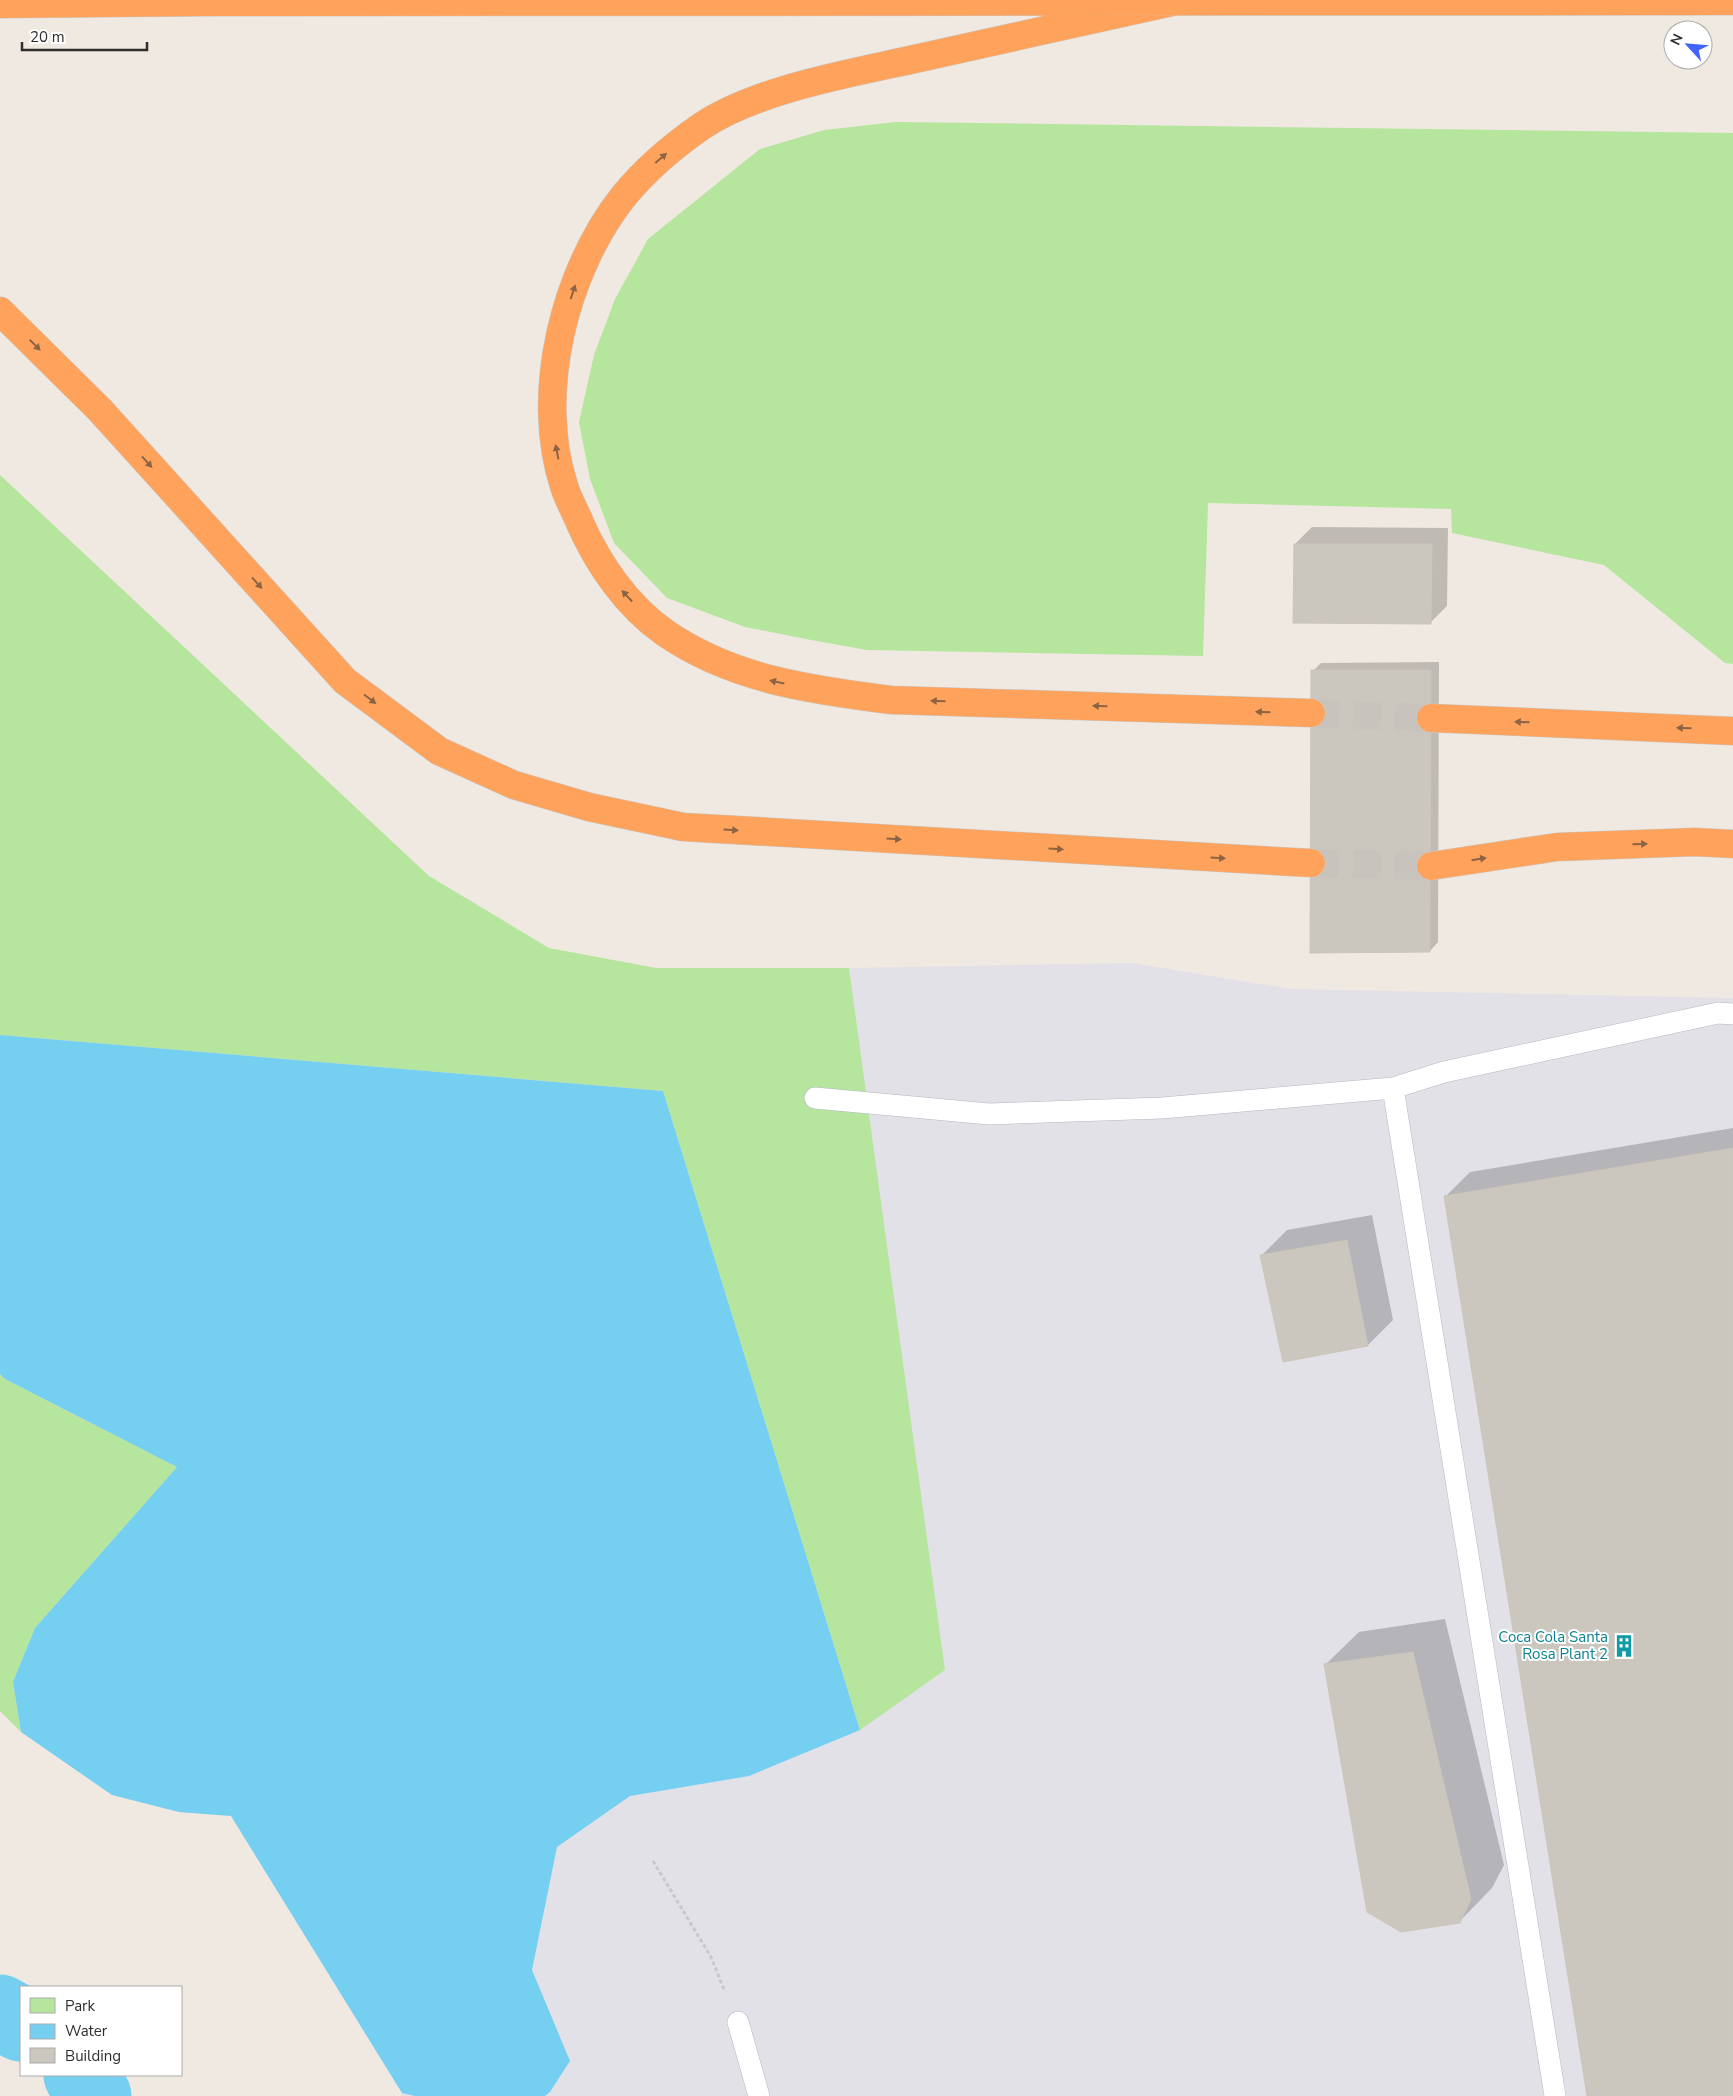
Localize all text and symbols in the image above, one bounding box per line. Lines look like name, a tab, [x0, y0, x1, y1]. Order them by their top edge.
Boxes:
scale bar	[22, 20, 148, 52]
north arrow	[1663, 20, 1713, 70]
text: 20 m	[30, 27, 65, 47]
text: N	[1666, 31, 1688, 48]
one-way arrow	[655, 153, 668, 164]
one-way arrow	[570, 285, 578, 300]
one-way arrow	[28, 339, 40, 351]
one-way arrow	[553, 444, 561, 459]
one-way arrow	[142, 456, 153, 469]
one-way arrow	[251, 576, 262, 589]
one-way arrow	[621, 590, 633, 602]
one-way arrow	[769, 678, 784, 686]
one-way arrow	[363, 694, 377, 704]
one-way arrow	[929, 697, 945, 705]
one-way arrow	[1092, 702, 1108, 710]
one-way arrow	[1254, 707, 1270, 715]
one-way arrow	[1514, 717, 1530, 725]
one-way arrow	[1676, 724, 1692, 732]
one-way arrow	[724, 827, 740, 835]
one-way arrow	[886, 836, 902, 844]
one-way arrow	[1633, 839, 1649, 847]
one-way arrow	[1048, 845, 1064, 853]
one-way arrow	[1210, 854, 1226, 862]
one-way arrow	[1471, 854, 1487, 862]
place label: Coca Cola Santa Rosa Plant 2	[1498, 1627, 1608, 1664]
building icon: Coca Cola Santa Rosa Plant 2	[1611, 1633, 1637, 1659]
legend	[20, 1986, 182, 2076]
text: Park	[65, 1996, 95, 2016]
text: Water	[65, 2021, 108, 2041]
text: Building	[65, 2046, 121, 2066]

